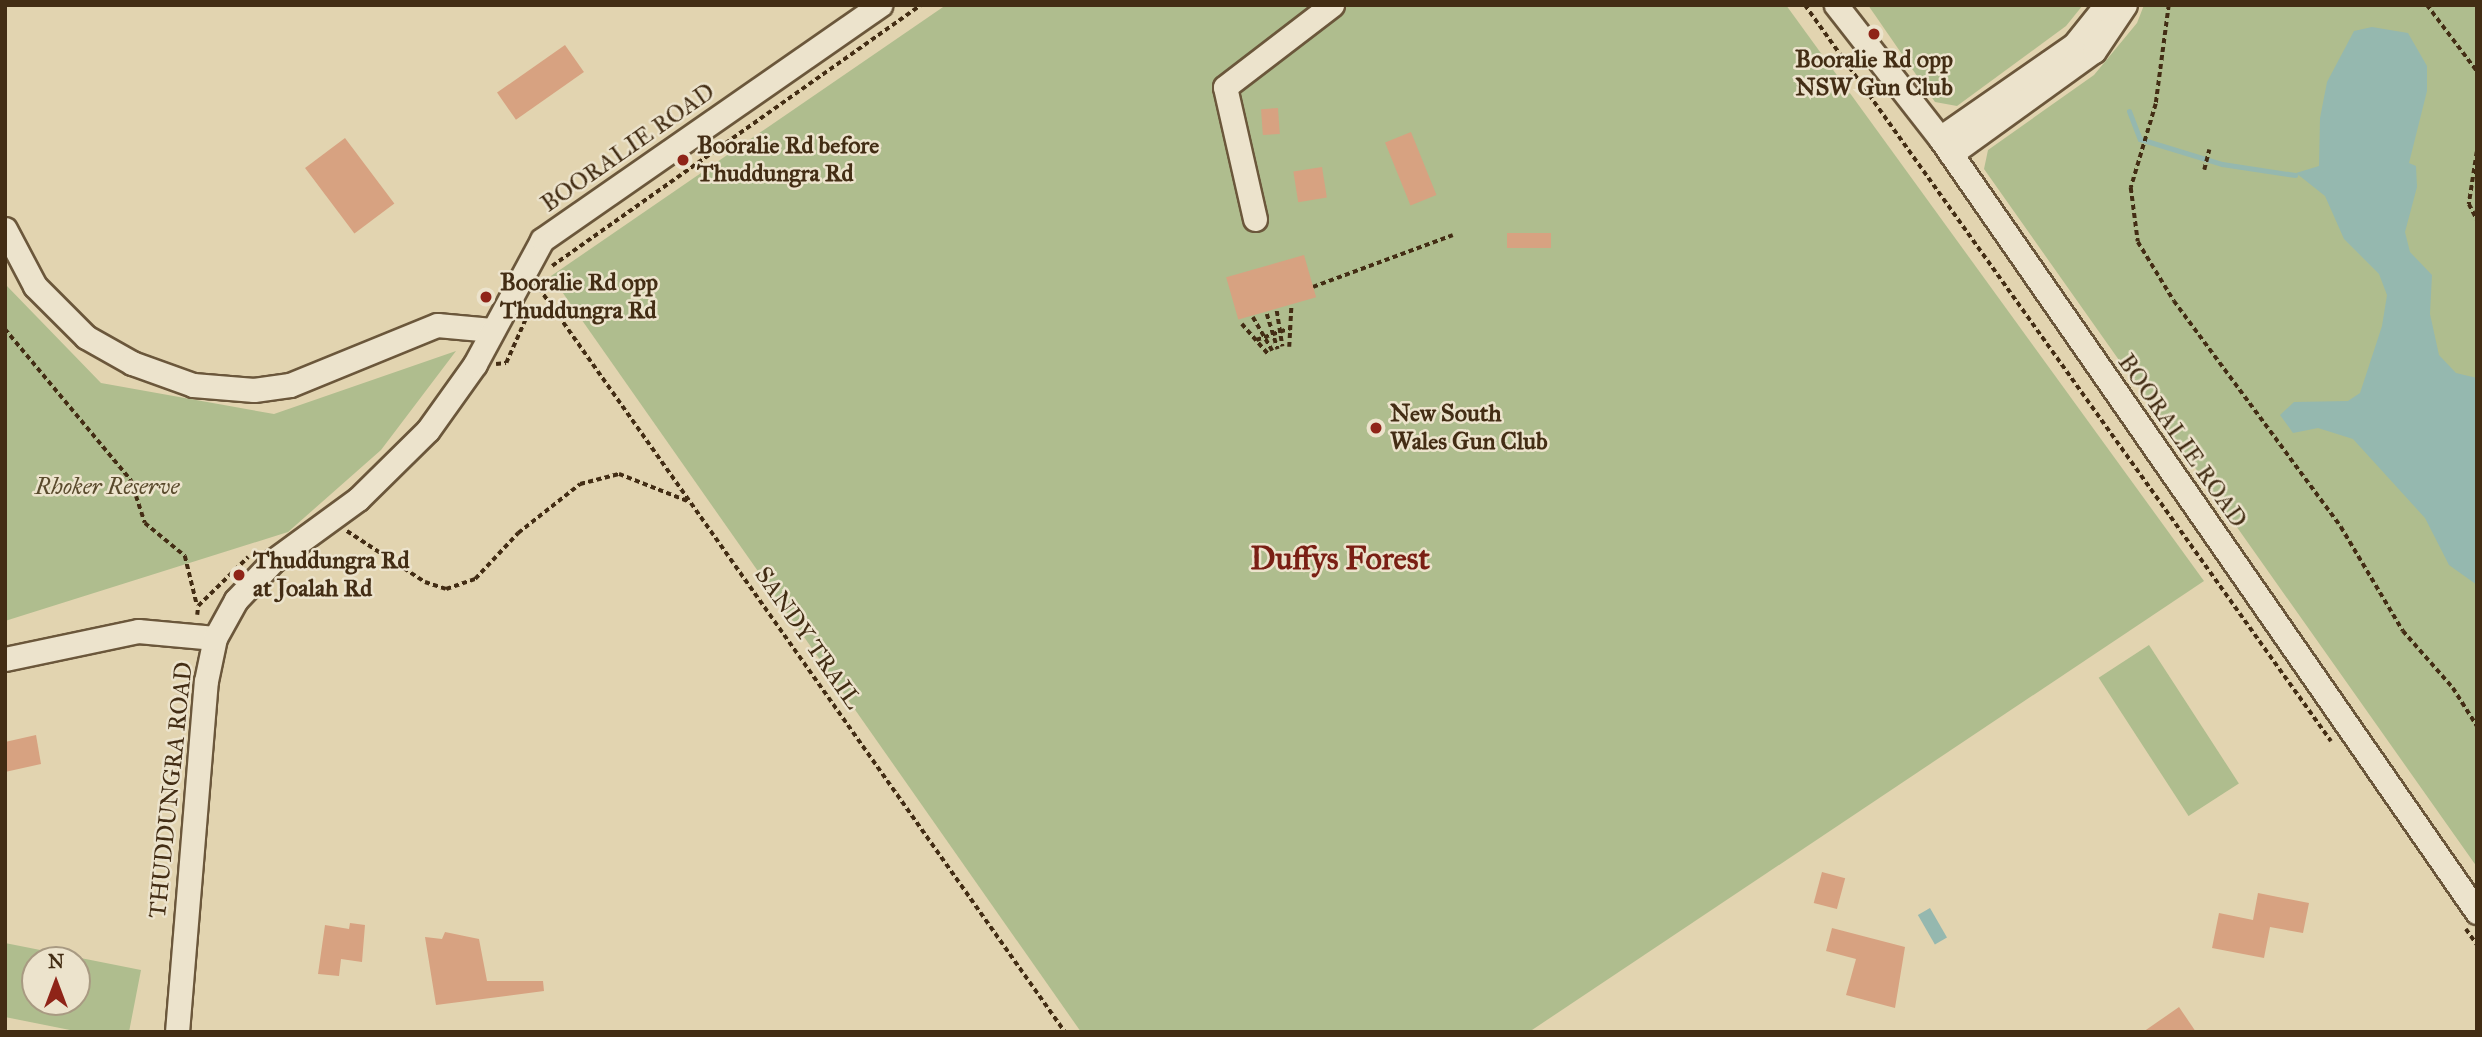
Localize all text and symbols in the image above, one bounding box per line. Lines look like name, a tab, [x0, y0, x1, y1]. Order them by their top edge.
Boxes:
marker: Booralie Rd opp NSW Gun Club	[1866, 26, 1882, 42]
place label: Booralie Rd opp NSW Gun Club	[1795, 46, 1953, 102]
street label: BOORALIE ROAD	[536, 77, 720, 219]
place label: Booralie Rd before Thuddungra Rd	[697, 132, 879, 188]
marker: Booralie Rd before Thuddungra Rd	[675, 152, 691, 168]
place label: Booralie Rd opp Thuddungra Rd	[500, 269, 658, 325]
marker: Booralie Rd opp Thuddungra Rd	[478, 289, 494, 305]
street label: BOORALIE ROAD	[2111, 349, 2253, 533]
place label: New South Wales Gun Club	[1390, 400, 1548, 456]
marker: New South Wales Gun Club	[1368, 420, 1384, 436]
park label: Rhoker Reserve	[35, 473, 179, 501]
district label: Duffys Forest	[1250, 540, 1430, 578]
place label: Thuddungra Rd at Joalah Rd	[253, 547, 410, 603]
street label: SANDY TRAIL	[748, 561, 868, 715]
marker: Thuddungra Rd at Joalah Rd	[231, 567, 247, 583]
street label: THUDDUNGRA ROAD	[143, 660, 199, 920]
north arrow	[21, 946, 91, 1016]
text: N	[48, 950, 64, 973]

